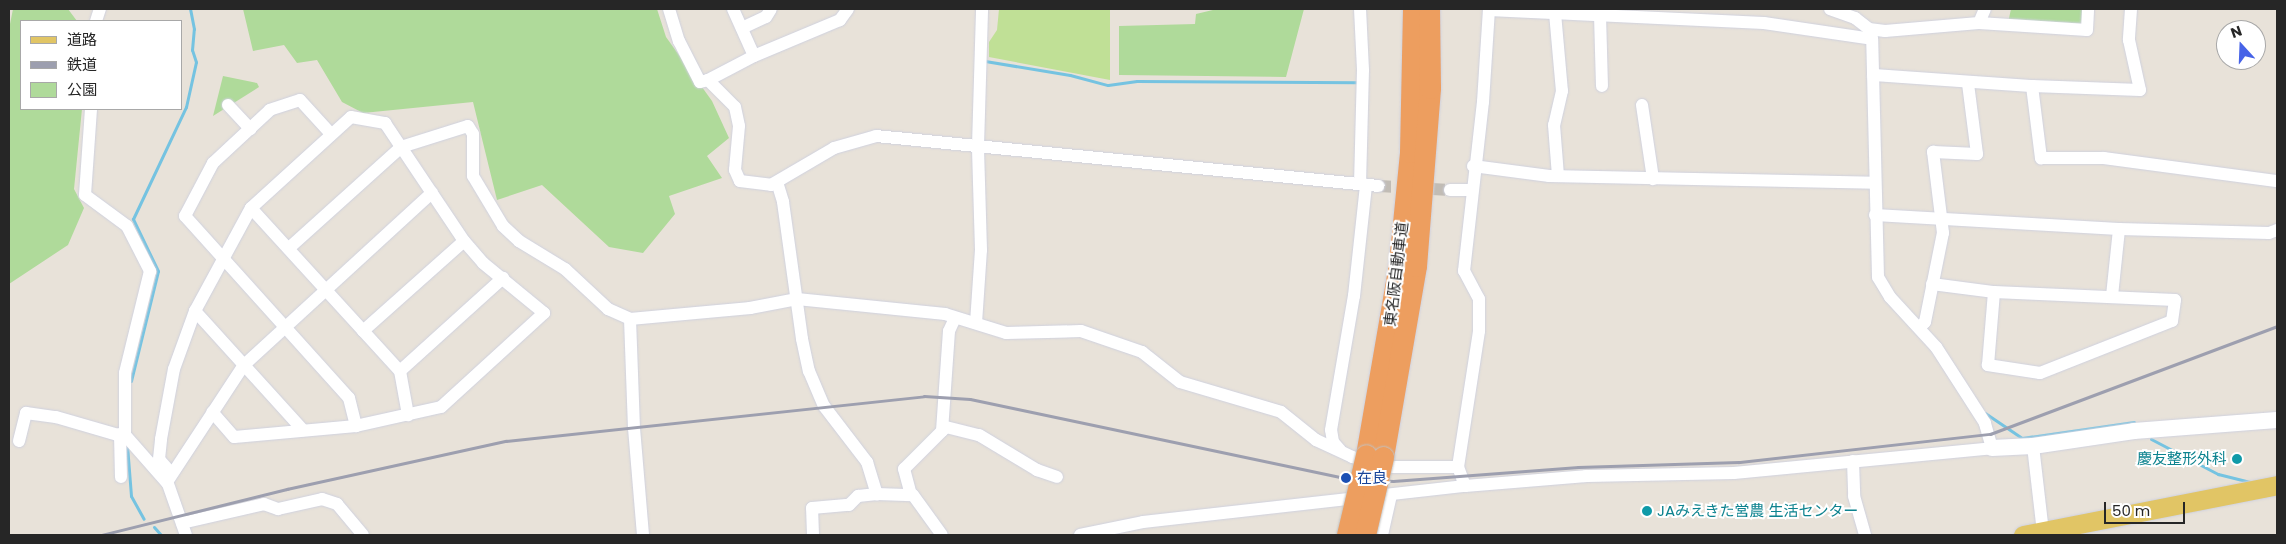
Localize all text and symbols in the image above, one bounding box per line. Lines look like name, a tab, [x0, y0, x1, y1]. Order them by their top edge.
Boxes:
legend	[20, 20, 182, 110]
north arrow	[2216, 20, 2266, 70]
text: N	[2228, 21, 2245, 43]
text: 道路	[67, 29, 97, 50]
text: 鉄道	[67, 54, 97, 75]
text: 公園	[67, 79, 97, 100]
street label: 東名阪自動車道	[1381, 221, 1411, 327]
place label: 慶友整形外科	[2137, 450, 2227, 468]
marker: 慶友整形外科	[2231, 453, 2243, 465]
place label: 在良	[1357, 469, 1387, 487]
marker: 在良	[1339, 471, 1353, 485]
scale bar	[2106, 492, 2187, 524]
text: 50 m	[2112, 500, 2150, 521]
place label: JAみえきた営農 生活センター	[1657, 502, 1859, 520]
marker: JAみえきた営農 生活センター	[1641, 505, 1653, 517]

